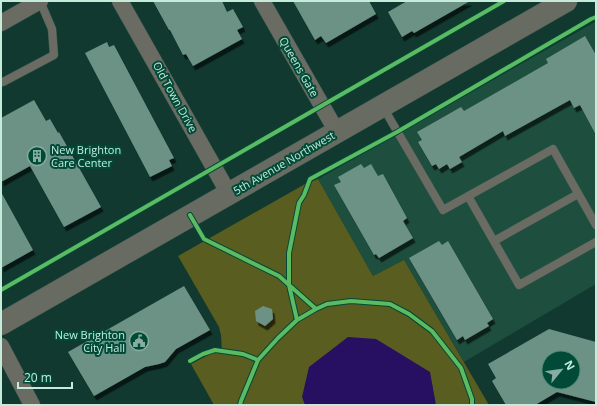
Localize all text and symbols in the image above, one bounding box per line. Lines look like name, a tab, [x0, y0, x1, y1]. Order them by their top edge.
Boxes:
street label: Queens Gate	[276, 34, 323, 99]
street label: Old Town Drive	[150, 59, 201, 135]
street label: 5th Avenue Northwest	[230, 127, 337, 198]
place label: New Brighton Care Center	[51, 142, 121, 170]
building icon: New Brighton Care Center	[26, 145, 48, 167]
place label: New Brighton City Hall	[55, 327, 125, 355]
public building icon: New Brighton City Hall	[128, 330, 150, 352]
north arrow	[541, 350, 581, 390]
text: N	[561, 357, 579, 372]
scale bar	[18, 364, 72, 390]
text: 20 m	[24, 369, 52, 386]

